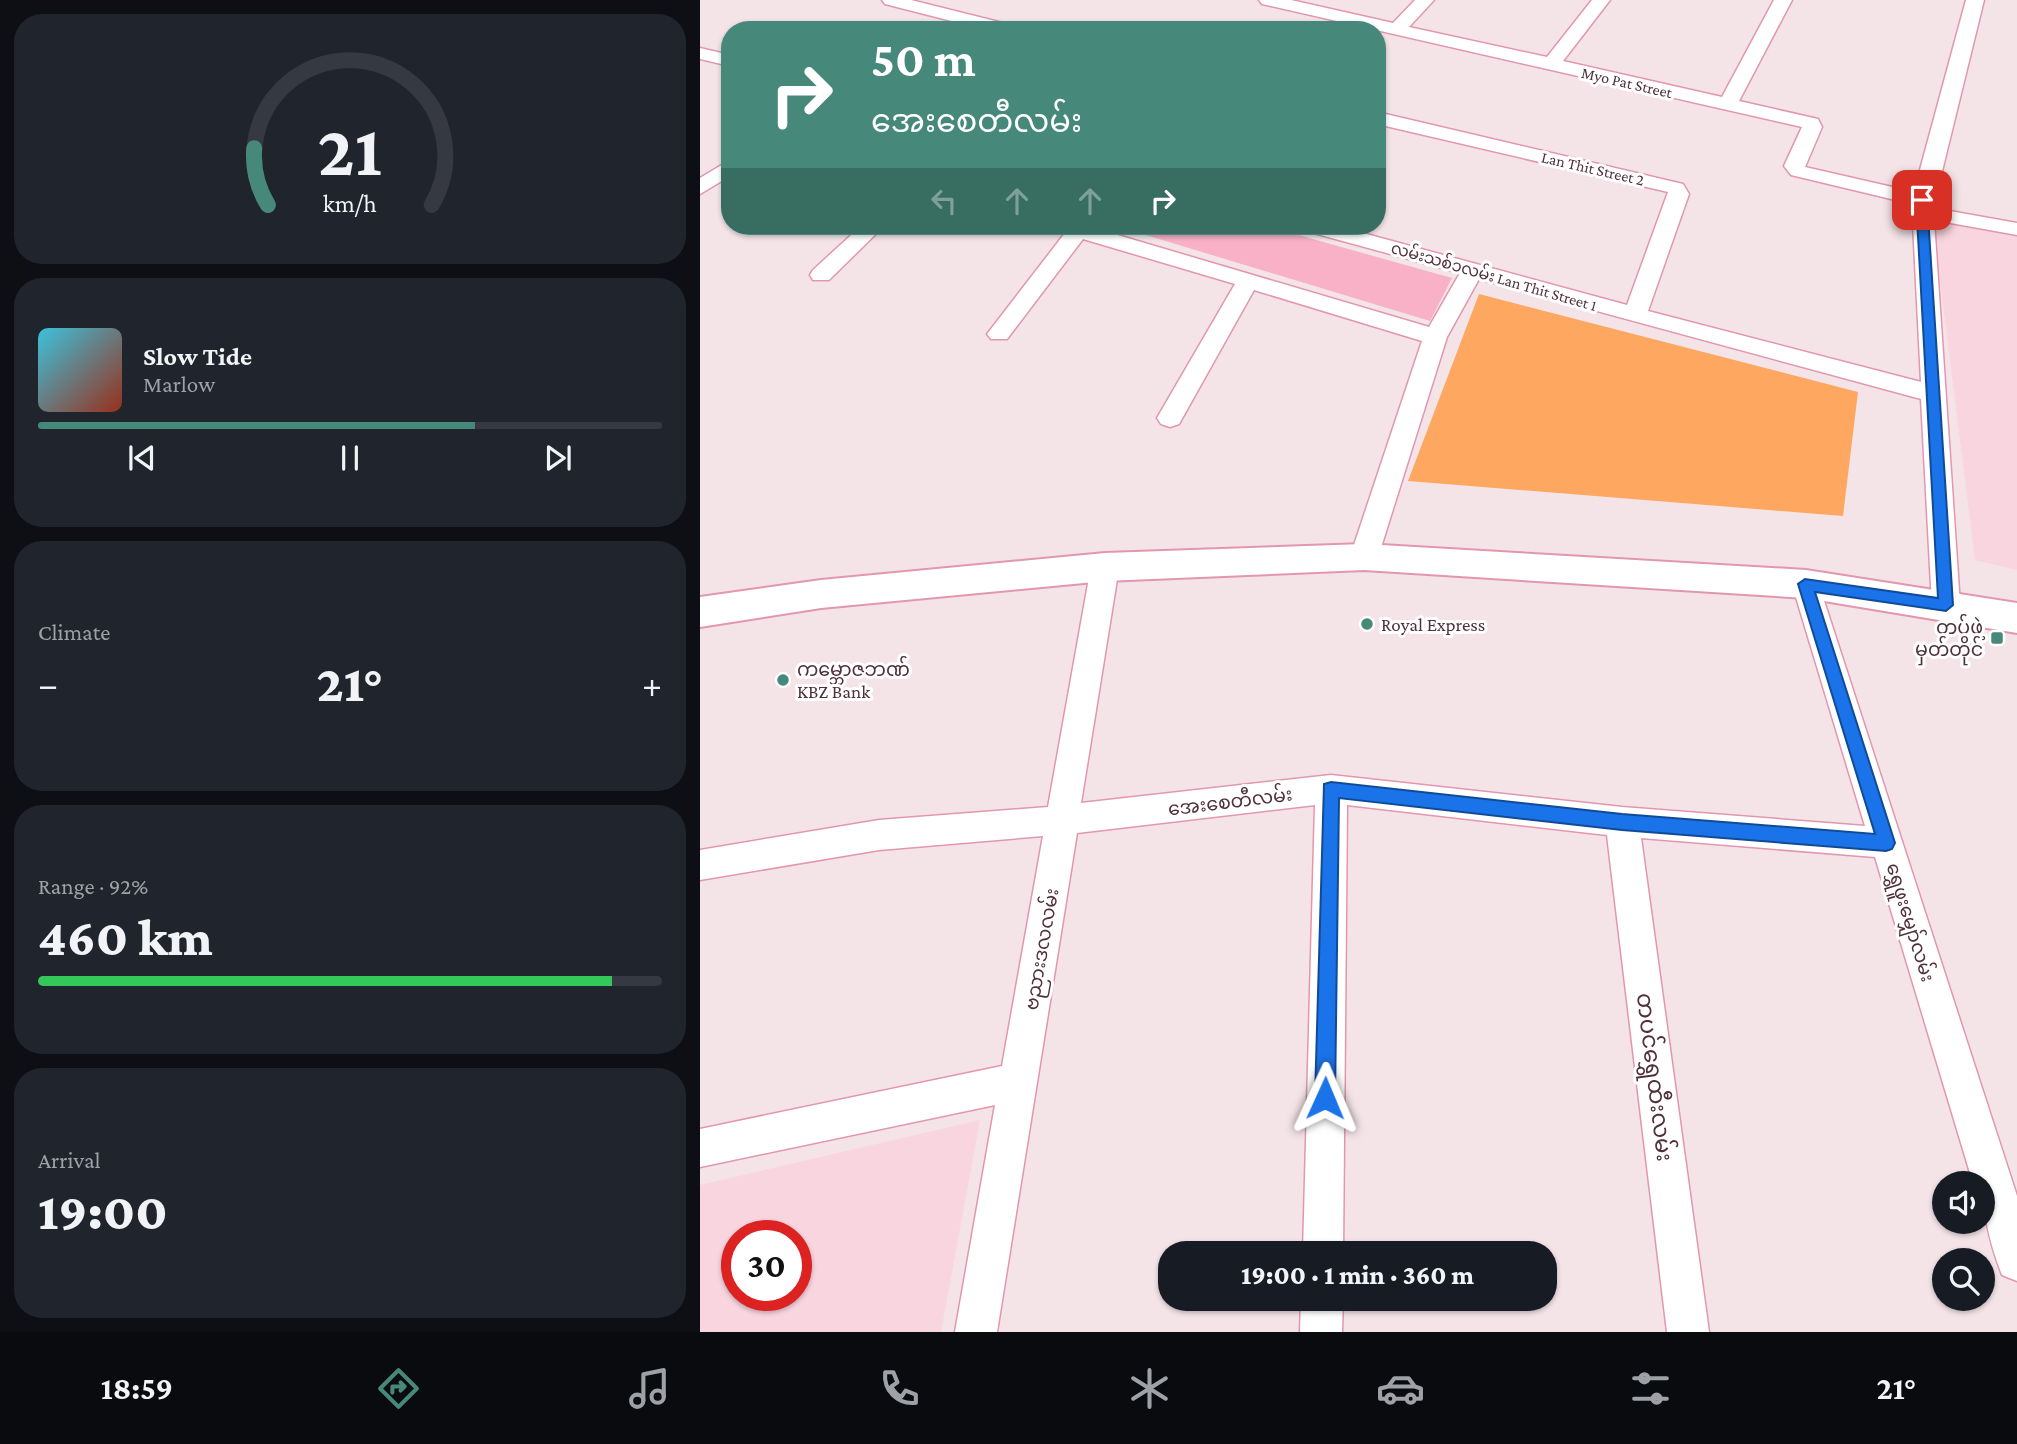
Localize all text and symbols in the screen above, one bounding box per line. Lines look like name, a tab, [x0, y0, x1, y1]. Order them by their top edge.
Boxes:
text: 50 m	[871, 32, 976, 87]
icon: right	[756, 49, 847, 140]
street label: Myo Pat Street	[1580, 64, 1675, 102]
text: အေးစေတီလမ်း	[871, 103, 1082, 139]
text: 21	[318, 110, 382, 191]
street label: Lan Thit Street 2	[1540, 148, 1646, 189]
pin	[1892, 170, 1952, 230]
icon: arrive	[1903, 181, 1941, 219]
icon: left	[925, 182, 963, 220]
icon: ahead	[998, 182, 1036, 220]
icon: ahead	[1071, 182, 1109, 220]
icon: right	[1144, 182, 1182, 220]
text: km/h	[323, 190, 377, 217]
street label: လမ်းသစ်၁လမ်း Lan Thit Street 1	[1389, 236, 1599, 314]
text: Slow Tide	[143, 342, 252, 371]
text: Marlow	[143, 371, 215, 397]
icon: previous	[123, 439, 161, 477]
icon: pause	[331, 439, 369, 477]
icon: next	[539, 439, 577, 477]
place label: တပ်ဖွဲ့ မှတ်တိုင်	[1915, 613, 1986, 666]
place label: Royal Express	[1381, 614, 1485, 635]
marker: Royal Express	[1359, 616, 1375, 632]
text: Climate	[38, 619, 110, 645]
marker: တပ်ဖွဲ့ မှတ်တိုင်	[1989, 630, 2005, 646]
text: 21°	[317, 654, 383, 712]
place label: ကမ္ဘောဇဘဏ် KBZ Bank	[797, 655, 910, 702]
text: −	[38, 663, 58, 705]
text: +	[642, 663, 662, 705]
marker: ကမ္ဘောဇဘဏ် KBZ Bank	[775, 672, 791, 688]
street label: အေးစေတီလမ်း	[1166, 779, 1294, 820]
street label: ရွှေဖူးမျှော်လမ်း	[1877, 859, 1942, 986]
text: Range · 92%	[38, 873, 148, 899]
street label: ဗညားဒလလမ်း	[1016, 886, 1067, 1013]
text: 460 km	[38, 908, 213, 966]
street label: တပင်ရွှေထီးလမ်း	[1626, 991, 1681, 1164]
position arrow	[1288, 1061, 1362, 1135]
text: Arrival	[38, 1147, 101, 1173]
map controls	[1932, 1171, 1995, 1311]
button: sound	[1932, 1171, 1995, 1234]
text: 19:00	[38, 1182, 168, 1240]
speed limit sign: 30	[721, 1220, 812, 1311]
button: search	[1932, 1248, 1995, 1311]
text: 19:00 · 1 min · 360 m	[1241, 1261, 1474, 1290]
icon: directions	[374, 1364, 423, 1413]
icon: music	[625, 1364, 674, 1413]
icon: phone	[875, 1364, 924, 1413]
icon: climate	[1125, 1364, 1174, 1413]
icon: car	[1376, 1364, 1425, 1413]
icon: filters	[1626, 1364, 1675, 1413]
text: 18:59	[101, 1370, 173, 1406]
text: 21°	[1876, 1370, 1916, 1406]

